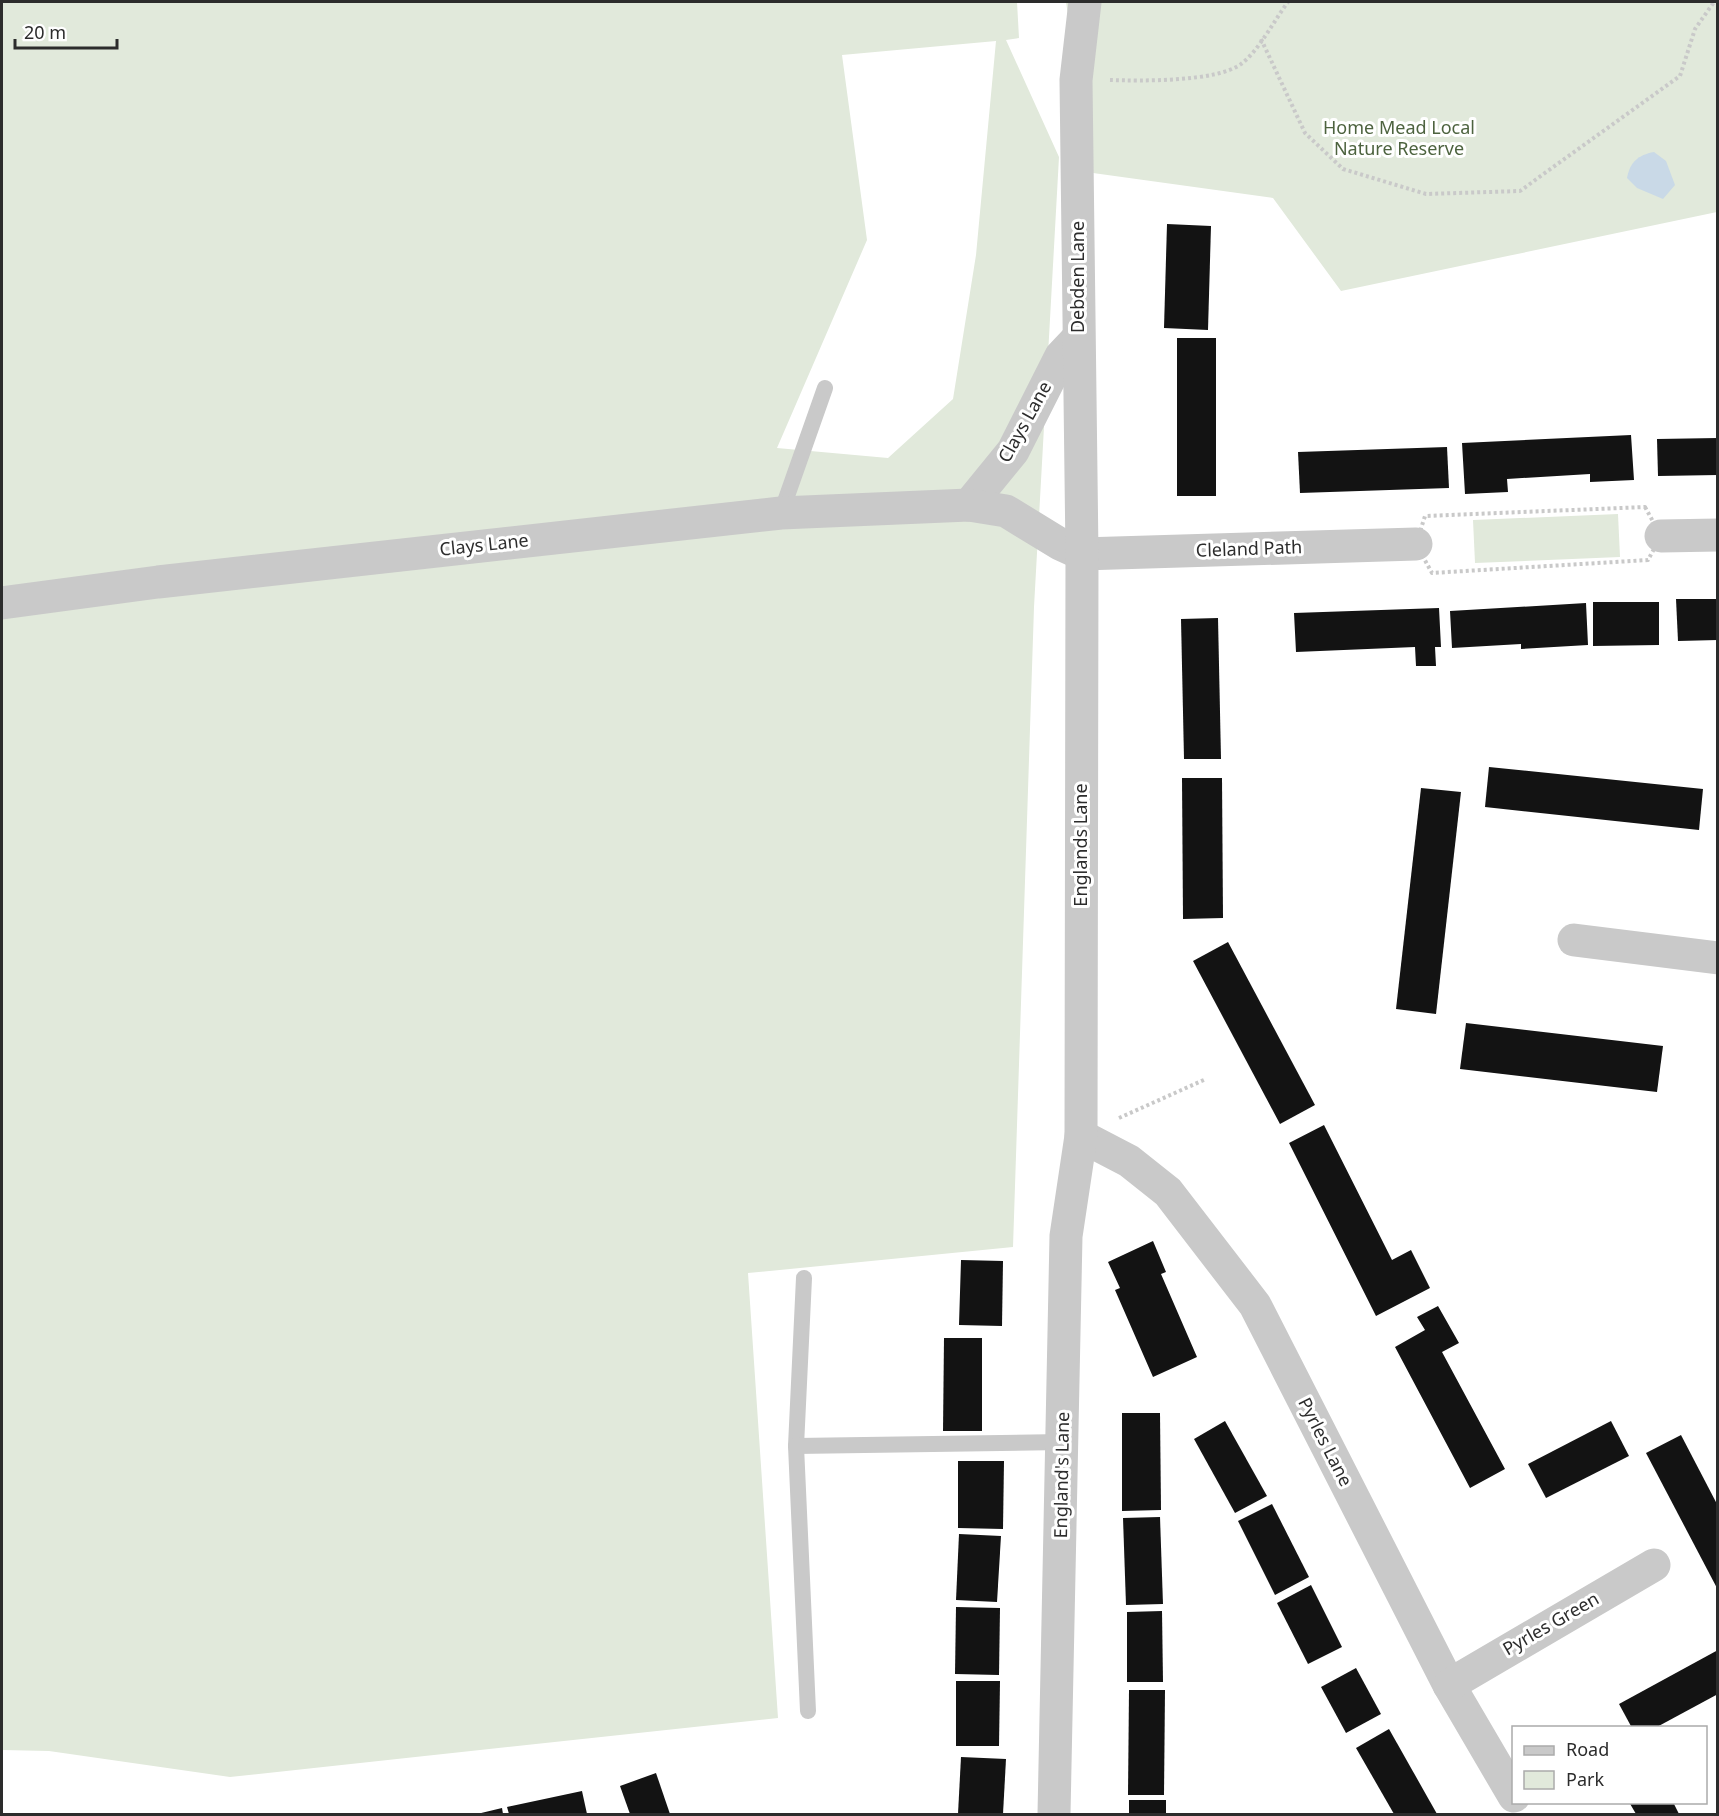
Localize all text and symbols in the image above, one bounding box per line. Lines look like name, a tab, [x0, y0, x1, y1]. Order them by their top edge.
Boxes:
scale bar	[15, 12, 117, 50]
text: 20 m	[24, 20, 66, 44]
park label: Home Mead Local Nature Reserve	[1323, 115, 1475, 160]
street label: Debden Lane	[1065, 221, 1089, 333]
street label: Clays Lane	[992, 377, 1056, 466]
street label: Clays Lane	[438, 527, 530, 561]
street label: Cleland Path	[1195, 534, 1303, 562]
street label: Englands Lane	[1068, 783, 1092, 907]
street label: Pyrles Lane	[1293, 1393, 1358, 1490]
street label: England's Lane	[1048, 1411, 1074, 1539]
street label: Pyrles Green	[1498, 1586, 1603, 1660]
legend	[1512, 1726, 1707, 1804]
text: Road	[1566, 1737, 1609, 1761]
text: Park	[1566, 1767, 1604, 1791]

